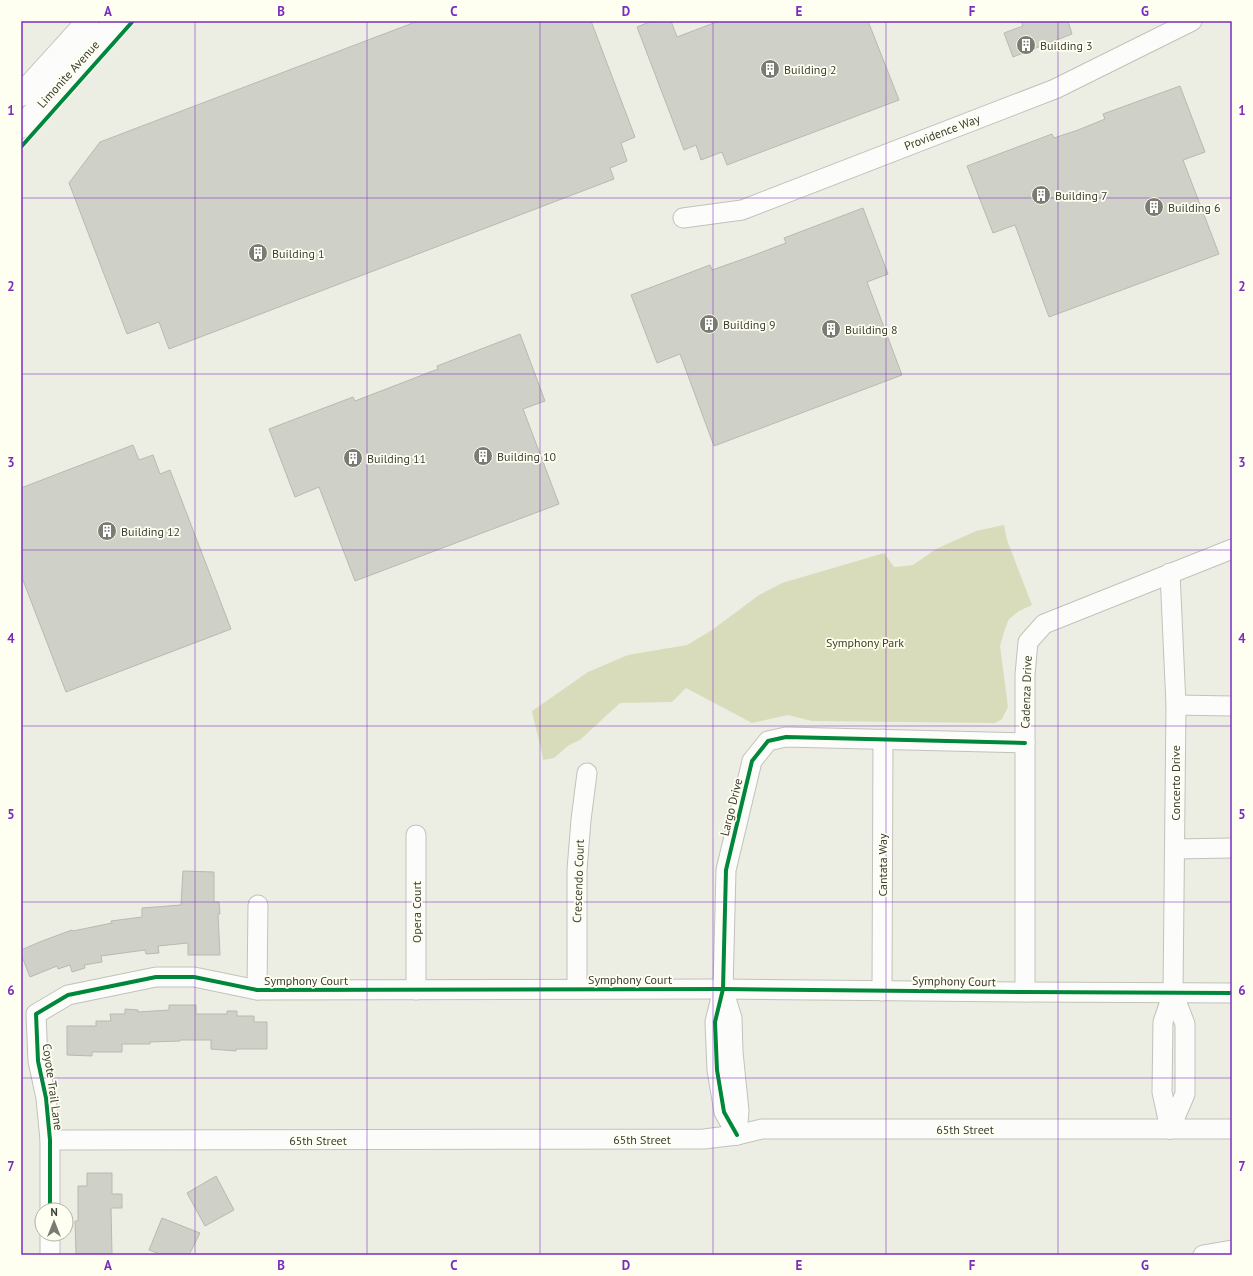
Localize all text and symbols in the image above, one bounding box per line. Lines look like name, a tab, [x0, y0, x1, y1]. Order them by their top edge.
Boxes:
text: A	[104, 3, 112, 20]
text: B	[277, 3, 285, 20]
text: C	[450, 3, 458, 20]
text: D	[622, 3, 630, 20]
text: E	[796, 3, 803, 20]
text: F	[969, 3, 976, 20]
text: G	[1141, 3, 1149, 20]
building icon: Building 3	[1015, 34, 1037, 56]
street label: Limonite Avenue	[34, 37, 102, 111]
place label: Building 3	[1040, 38, 1093, 53]
building icon: Building 2	[759, 58, 781, 80]
place label: Building 2	[784, 62, 837, 77]
text: 1	[7, 102, 15, 119]
text: 1	[1238, 102, 1246, 119]
street label: Providence Way	[902, 111, 982, 153]
building icon: Building 7	[1030, 184, 1052, 206]
place label: Building 7	[1055, 188, 1108, 203]
building icon: Building 6	[1143, 196, 1165, 218]
place label: Building 6	[1168, 200, 1221, 215]
building icon: Building 1	[247, 242, 269, 264]
place label: Building 1	[272, 246, 325, 261]
text: 2	[7, 278, 15, 295]
text: 2	[1238, 278, 1246, 295]
building icon: Building 9	[698, 313, 720, 335]
place label: Building 9	[723, 317, 776, 332]
building icon: Building 8	[820, 318, 842, 340]
place label: Building 8	[845, 322, 898, 337]
building icon: Building 10	[472, 445, 494, 467]
building icon: Building 11	[342, 447, 364, 469]
place label: Building 10	[497, 449, 557, 464]
place label: Building 11	[367, 451, 426, 466]
text: 3	[7, 454, 15, 471]
text: 3	[1238, 454, 1246, 471]
building icon: Building 12	[96, 520, 118, 542]
place label: Building 12	[121, 524, 180, 539]
text: 4	[7, 630, 15, 647]
text: 4	[1238, 630, 1246, 647]
park label: Symphony Park	[826, 635, 904, 650]
street label: Cadenza Drive	[1017, 655, 1035, 729]
street label: Concerto Drive	[1168, 745, 1183, 821]
street label: Largo Drive	[717, 777, 745, 837]
text: 5	[7, 806, 15, 823]
text: 5	[1238, 806, 1246, 823]
street label: Cantata Way	[875, 833, 890, 897]
street label: Crescendo Court	[569, 839, 587, 923]
street label: Opera Court	[409, 881, 424, 943]
street label: Symphony Court	[588, 972, 672, 987]
street label: Symphony Court	[264, 973, 348, 988]
street label: Symphony Court	[912, 973, 996, 989]
text: 6	[7, 982, 15, 999]
text: 6	[1238, 982, 1246, 999]
street label: Coyote Trail Lane	[39, 1043, 67, 1131]
street label: 65th Street	[936, 1122, 994, 1137]
street label: 65th Street	[613, 1132, 671, 1147]
street label: 65th Street	[289, 1133, 347, 1148]
text: 7	[7, 1158, 15, 1175]
text: 7	[1238, 1158, 1246, 1175]
north arrow	[34, 1202, 74, 1242]
text: N	[50, 1205, 58, 1219]
text: A	[104, 1257, 112, 1274]
text: B	[277, 1257, 285, 1274]
text: C	[450, 1257, 458, 1274]
text: D	[622, 1257, 630, 1274]
text: E	[796, 1257, 803, 1274]
text: F	[969, 1257, 976, 1274]
text: G	[1141, 1257, 1149, 1274]

